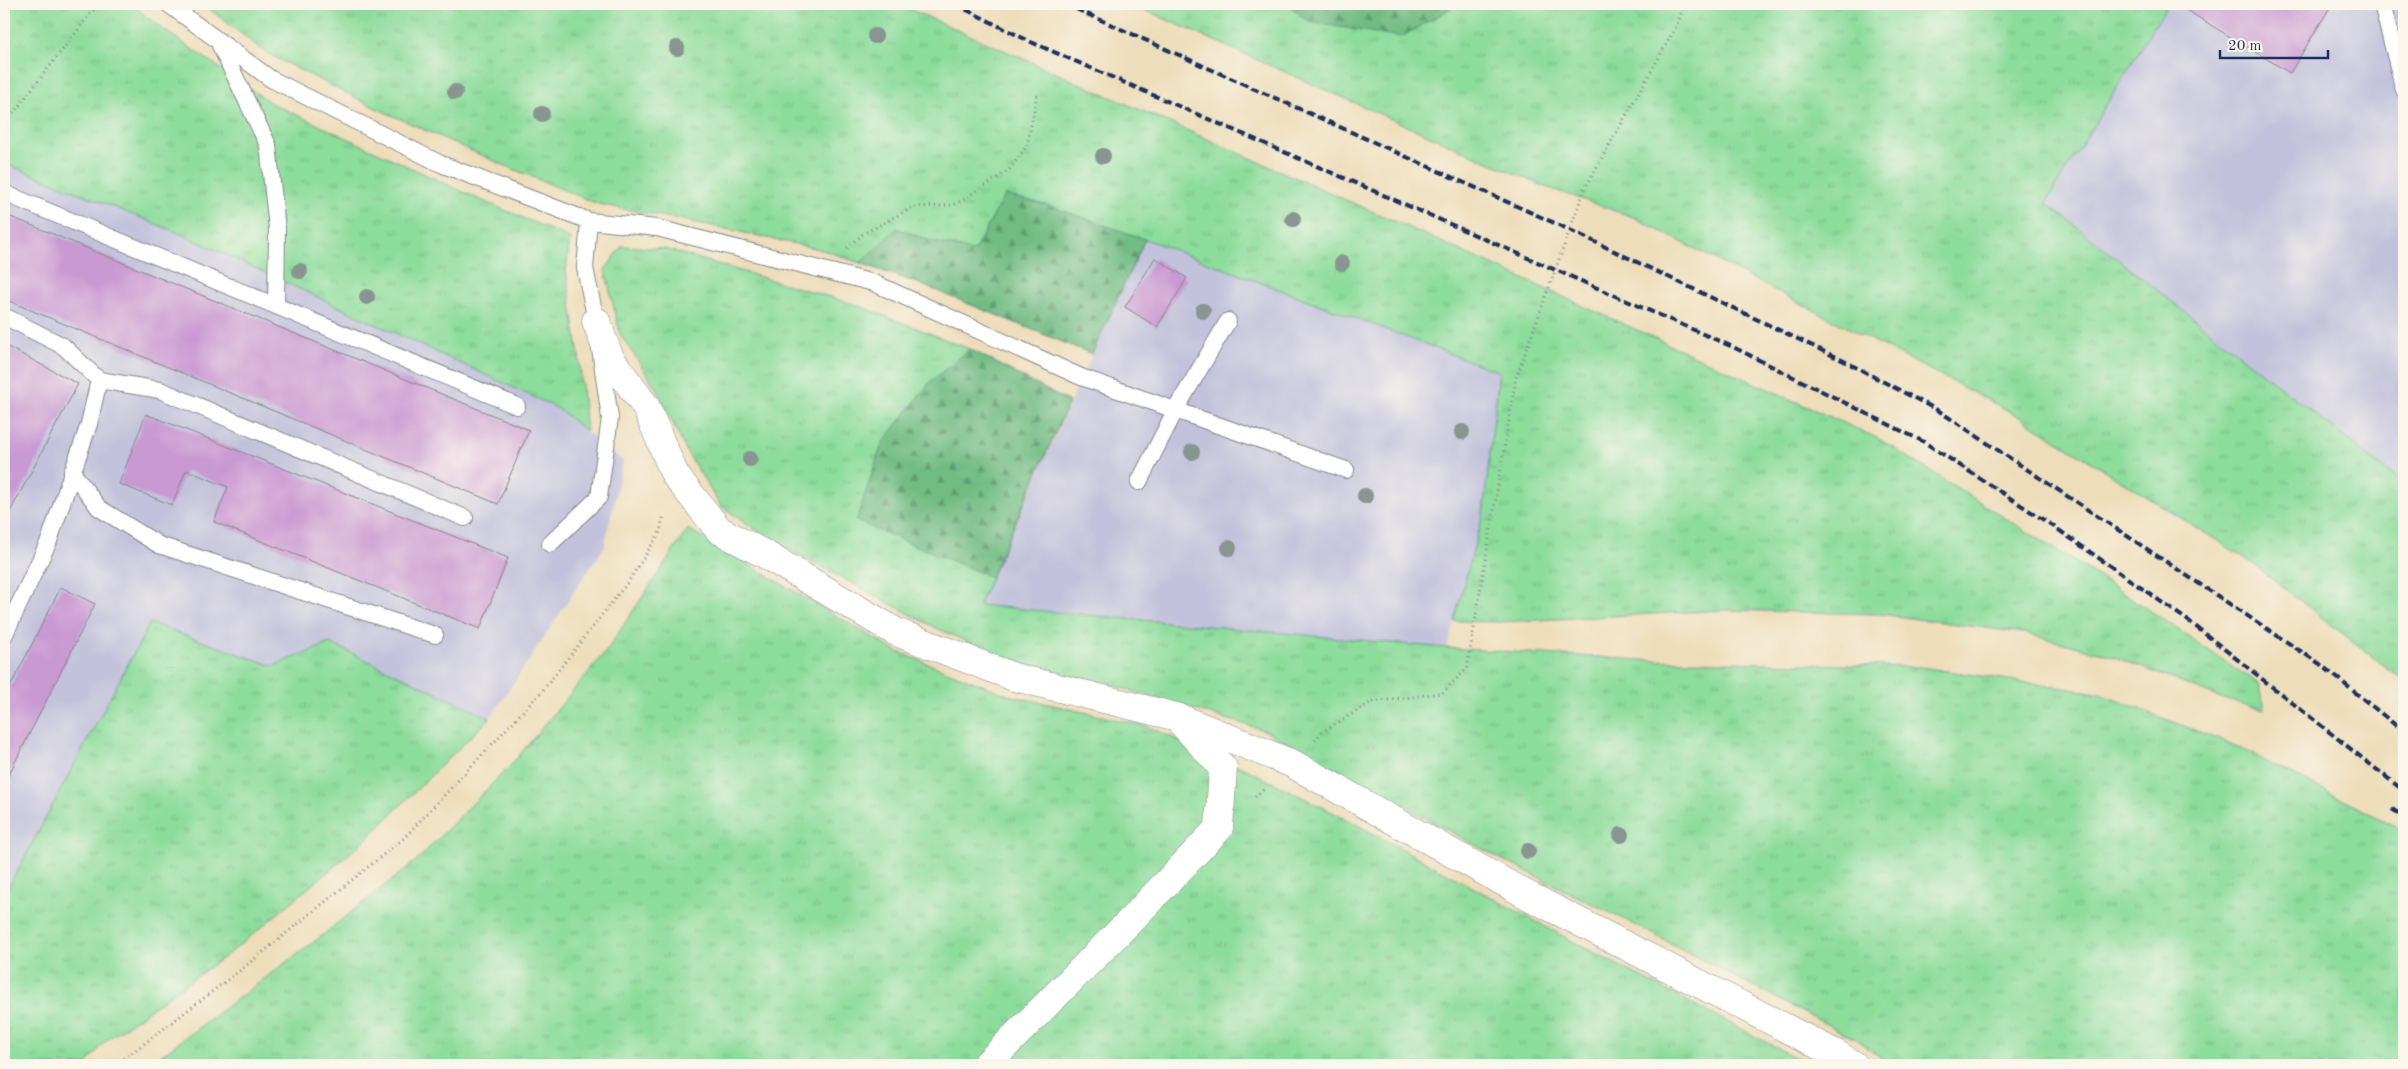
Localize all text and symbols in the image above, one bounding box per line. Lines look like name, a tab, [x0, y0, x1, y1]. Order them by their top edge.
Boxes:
scale bar	[2220, 28, 2328, 60]
text: 20 m	[2228, 39, 2262, 54]

